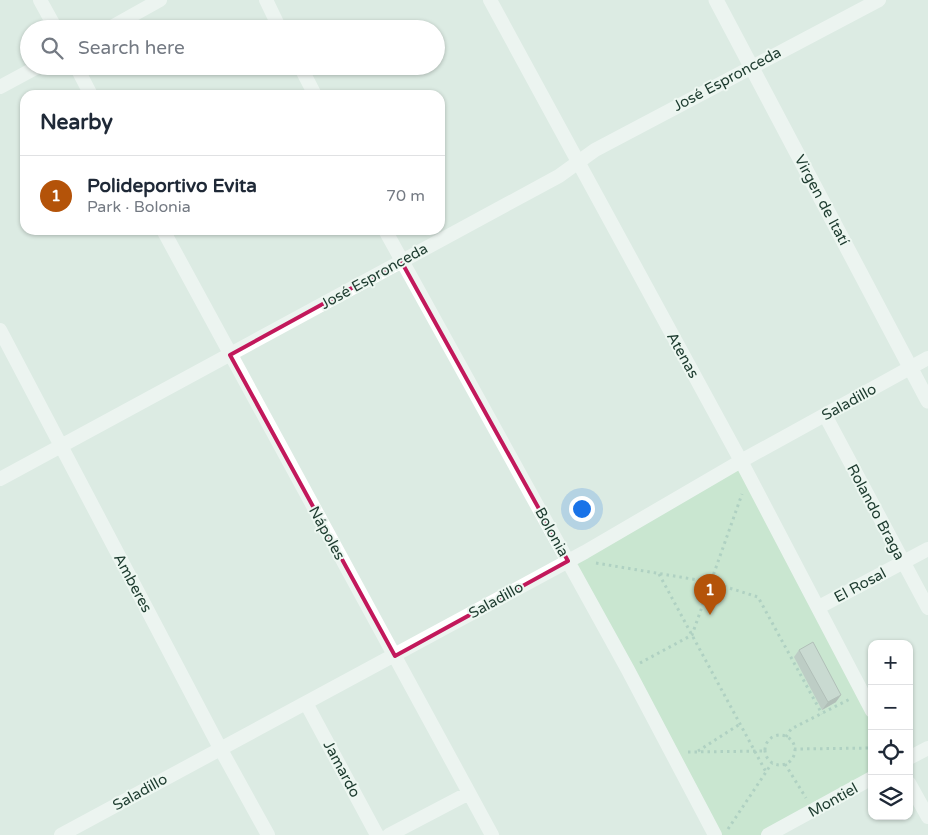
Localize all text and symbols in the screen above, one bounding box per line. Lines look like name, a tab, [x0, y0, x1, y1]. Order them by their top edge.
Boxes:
search box	[20, 20, 445, 75]
icon: search	[38, 34, 66, 62]
text: Search here	[78, 37, 185, 59]
street label: José Espronceda	[670, 43, 784, 115]
text: Nearby	[40, 110, 113, 135]
street label: Virgen de Itatí	[791, 152, 854, 249]
text: Polideportivo Evita	[87, 175, 257, 197]
text: 1	[51, 186, 61, 206]
text: 70 m	[386, 186, 425, 206]
text: Park · Bolonia	[87, 197, 191, 217]
street label: José Espronceda	[317, 239, 431, 313]
street label: Atenas	[663, 329, 703, 381]
street label: Saladillo	[819, 380, 879, 424]
street label: Rolando Braga	[843, 461, 909, 563]
your location	[569, 496, 595, 522]
street label: Nápoles	[305, 503, 349, 563]
street label: Bolonia	[531, 504, 573, 560]
street label: Amberes	[110, 550, 156, 616]
street label: El Rosal	[831, 564, 889, 606]
pin: 1	[694, 574, 726, 615]
street label: Saladillo	[466, 578, 526, 622]
map controls	[868, 640, 913, 820]
button: +	[868, 640, 913, 685]
button: −	[868, 685, 913, 730]
button: locate	[868, 730, 913, 775]
street label: Jamardo	[320, 738, 364, 800]
street label: Saladillo	[110, 770, 170, 814]
button: layers	[868, 775, 913, 820]
street label: Montiel	[805, 779, 861, 821]

